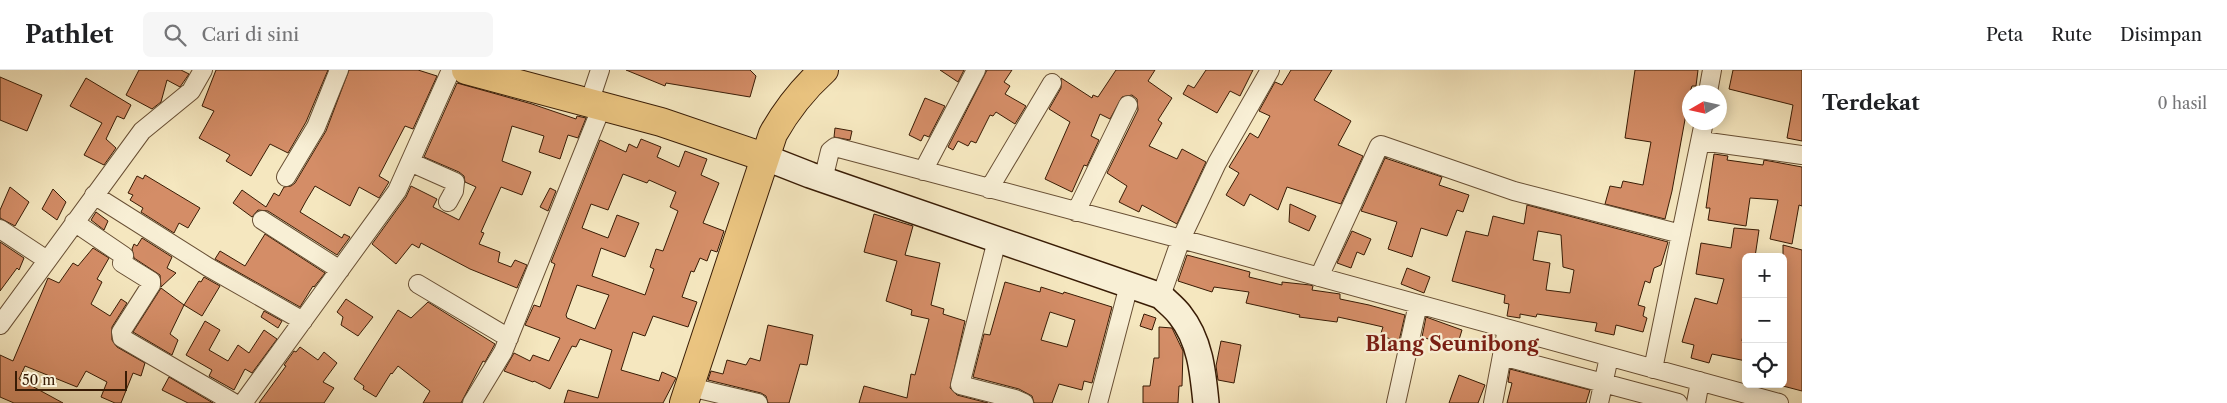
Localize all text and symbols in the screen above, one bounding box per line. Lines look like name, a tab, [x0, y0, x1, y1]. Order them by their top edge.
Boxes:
search box	[143, 12, 493, 57]
text: Pathlet	[25, 20, 113, 49]
icon: search	[161, 21, 189, 49]
text: Cari di sini	[201, 23, 299, 46]
text: Peta	[1986, 24, 2023, 46]
text: Rute	[2051, 24, 2092, 46]
text: Disimpan	[2120, 24, 2202, 46]
north arrow	[1682, 85, 1727, 130]
text: Terdekat	[1822, 90, 1920, 115]
text: 0 hasil	[2158, 93, 2207, 113]
map controls	[1742, 253, 1787, 388]
button: +	[1742, 253, 1787, 298]
button: −	[1742, 298, 1787, 343]
district label: Blang Seunibong	[1365, 332, 1539, 356]
button: locate	[1742, 343, 1787, 388]
scale bar	[15, 368, 128, 391]
text: 50 m	[22, 371, 55, 389]

